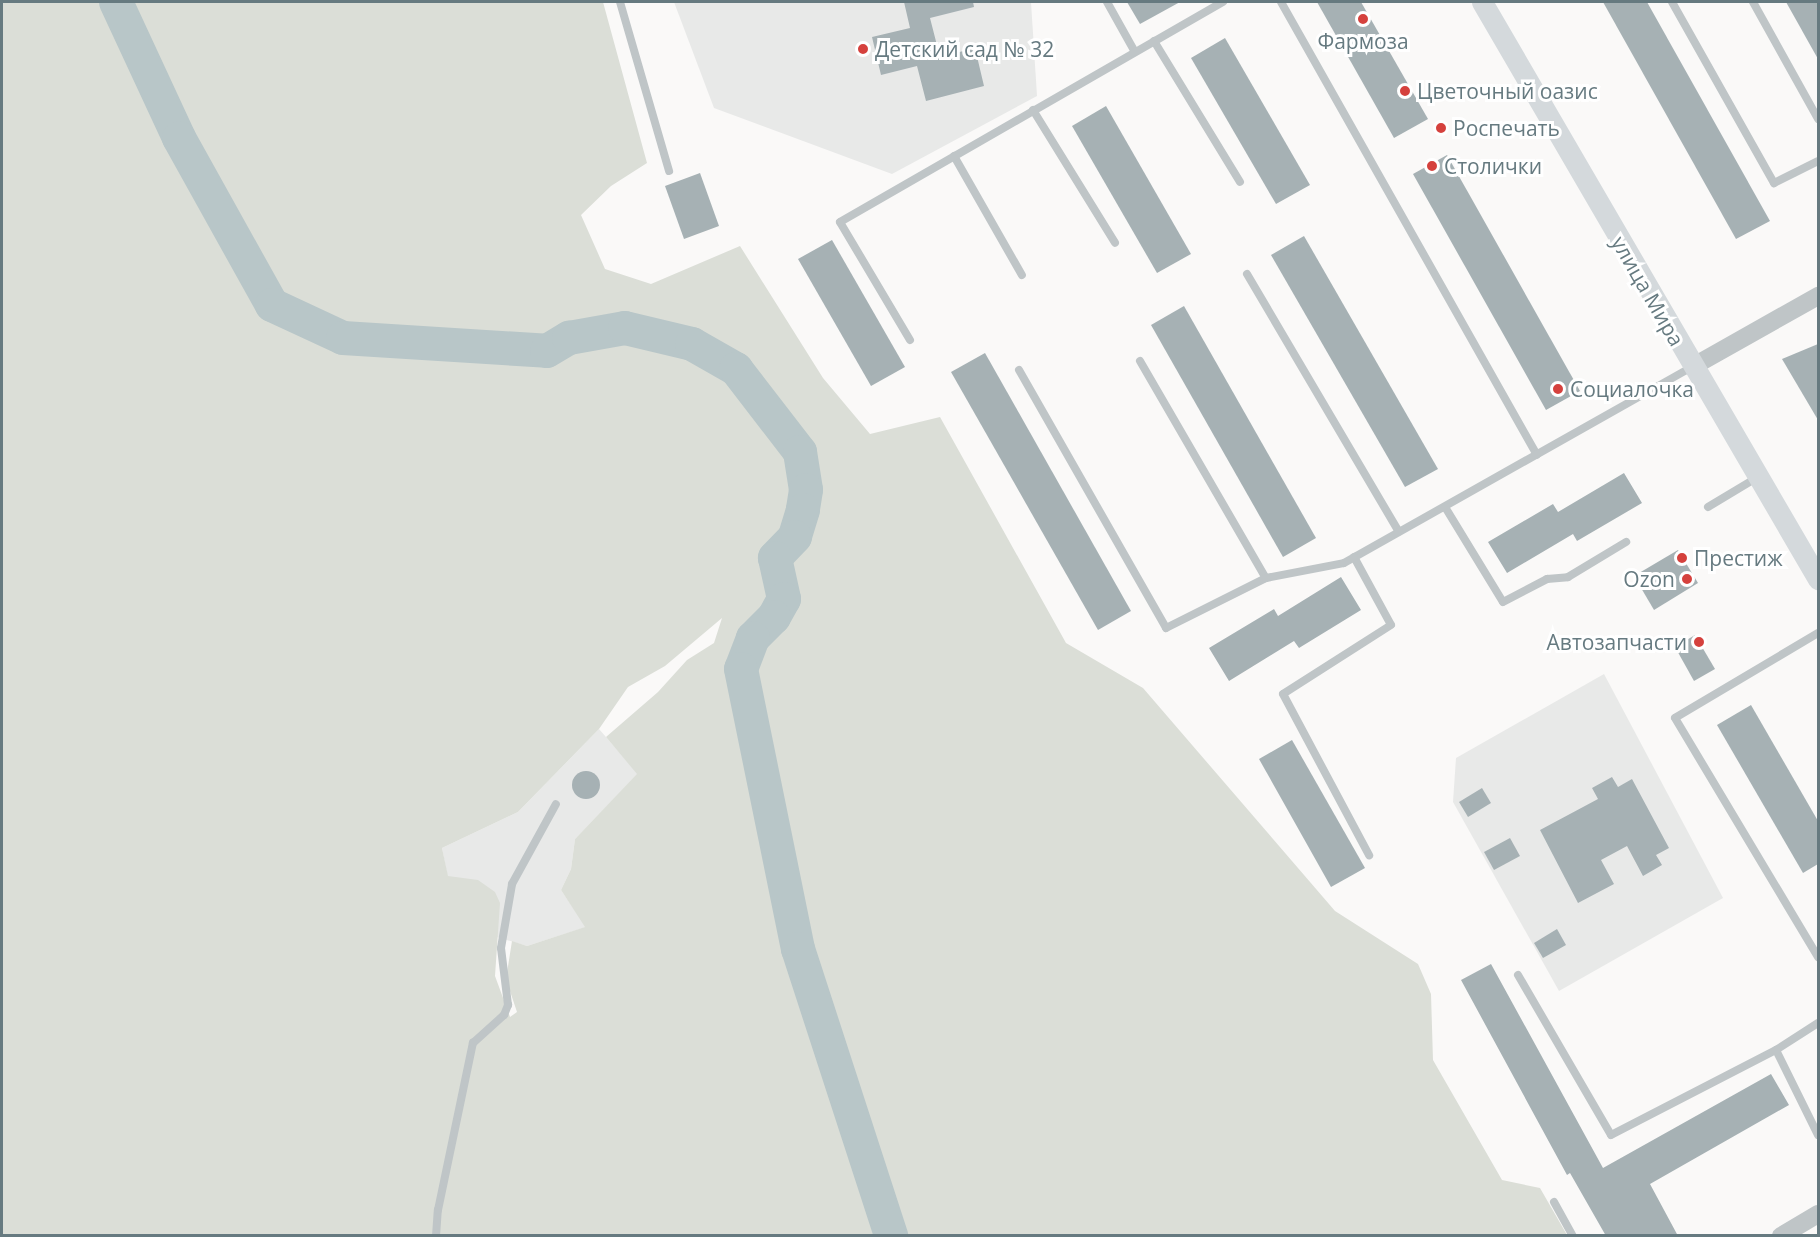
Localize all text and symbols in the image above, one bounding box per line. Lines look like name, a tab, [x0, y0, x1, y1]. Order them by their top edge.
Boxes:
marker: Фармоза	[1356, 12, 1370, 26]
place label: Фармоза	[1317, 28, 1409, 54]
place label: Детский сад № 32	[875, 36, 1054, 62]
marker: Детский сад № 32	[856, 42, 870, 56]
place label: Цветочный оазис	[1417, 78, 1598, 104]
marker: Цветочный оазис	[1398, 84, 1412, 98]
place label: Роспечать	[1453, 115, 1560, 141]
marker: Роспечать	[1434, 121, 1448, 135]
place label: Столички	[1444, 153, 1542, 179]
marker: Столички	[1425, 159, 1439, 173]
street label: улица Мира	[1606, 231, 1690, 351]
place label: Социалочка	[1570, 376, 1694, 402]
marker: Социалочка	[1551, 382, 1565, 396]
place label: Престиж	[1694, 545, 1783, 571]
marker: Престиж	[1675, 551, 1689, 565]
place label: Ozon	[1623, 566, 1675, 592]
marker: Ozon	[1680, 572, 1694, 586]
place label: Автозапчасти	[1547, 629, 1687, 655]
marker: Автозапчасти	[1692, 635, 1706, 649]

